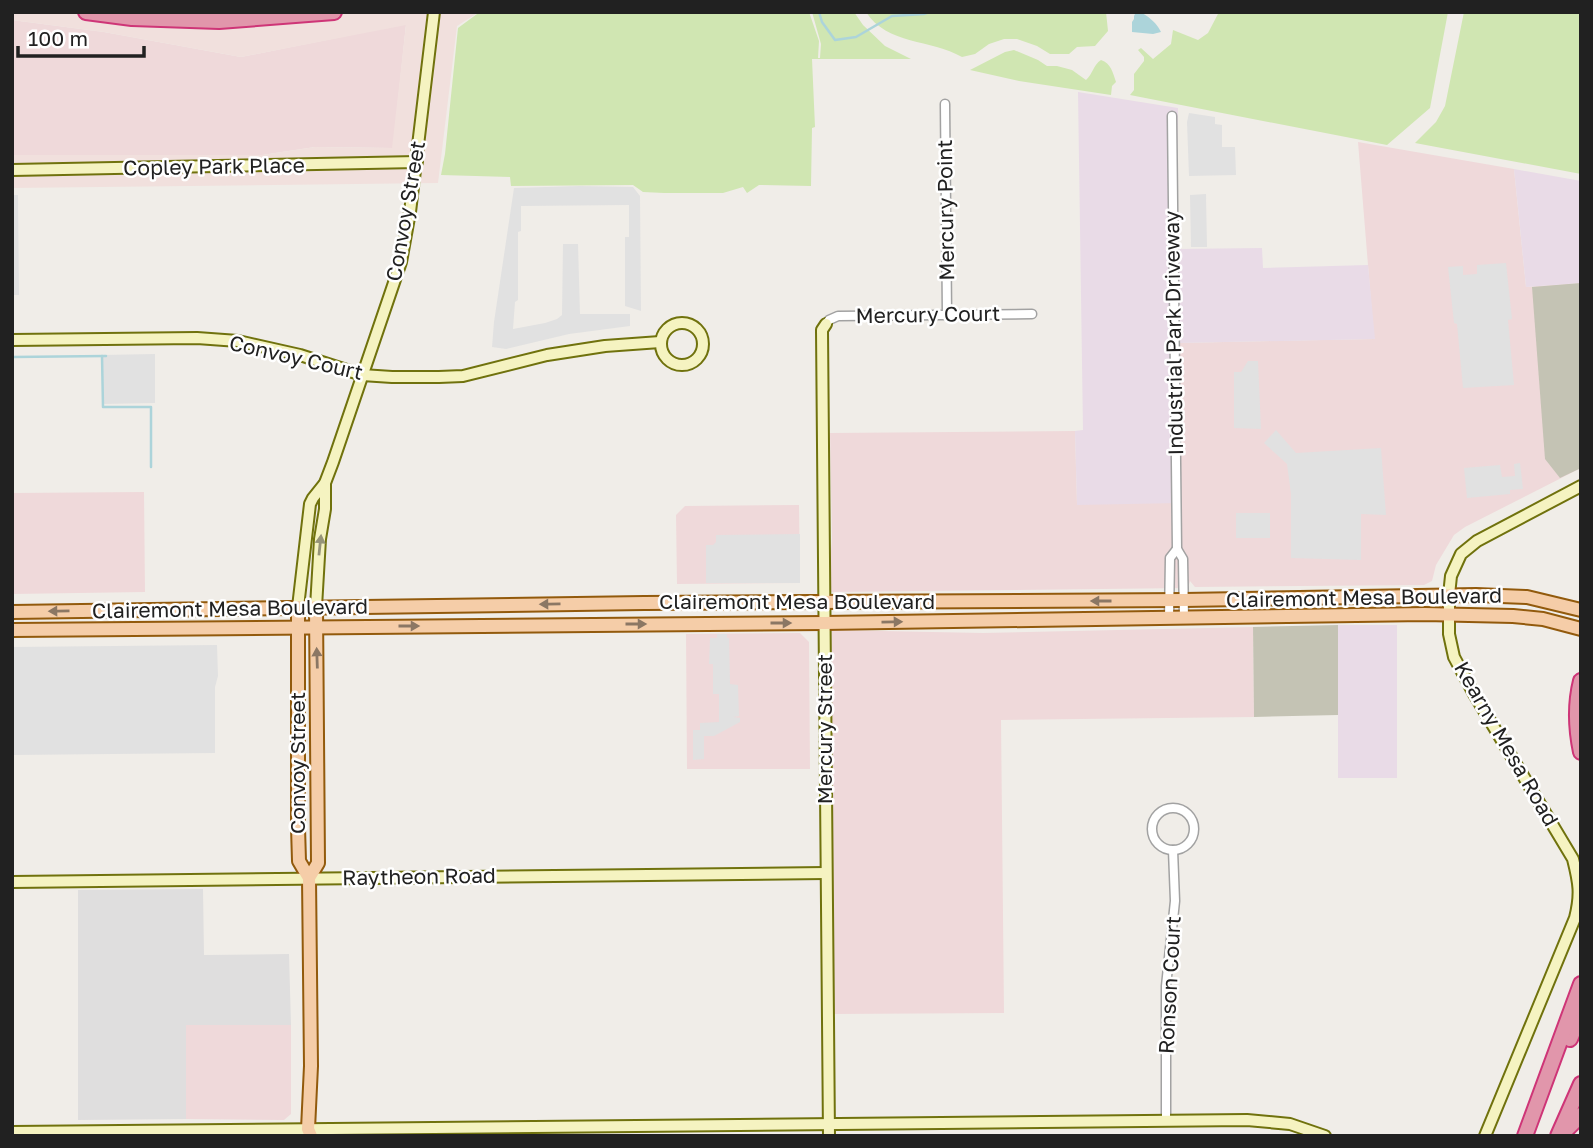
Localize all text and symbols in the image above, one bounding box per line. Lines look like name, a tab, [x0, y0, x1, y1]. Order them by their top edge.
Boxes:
scale bar	[18, 14, 144, 58]
text: 100 m	[28, 25, 88, 51]
street label: Convoy Street	[380, 139, 430, 283]
street label: Mercury Point	[931, 139, 959, 281]
street label: Copley Park Place	[123, 151, 305, 181]
street label: Industrial Park Driveway	[1158, 210, 1188, 456]
street label: Mercury Court	[855, 300, 1001, 328]
street label: Convoy Court	[227, 329, 366, 385]
one-way arrow	[315, 534, 326, 556]
street label: Clairemont Mesa Boulevard	[1226, 582, 1502, 612]
street label: Clairemont Mesa Boulevard	[659, 588, 935, 614]
street label: Clairemont Mesa Boulevard	[92, 593, 368, 623]
one-way arrow	[1090, 595, 1112, 607]
one-way arrow	[539, 598, 561, 610]
one-way arrow	[47, 605, 69, 617]
one-way arrow	[882, 616, 904, 628]
one-way arrow	[770, 617, 792, 629]
one-way arrow	[626, 618, 648, 630]
one-way arrow	[398, 620, 420, 632]
one-way arrow	[311, 647, 322, 669]
street label: Mercury Street	[811, 654, 837, 804]
street label: Kearny Mesa Road	[1449, 657, 1565, 830]
street label: Convoy Street	[284, 692, 310, 834]
street label: Raytheon Road	[342, 862, 496, 890]
street label: Ronson Court	[1152, 915, 1186, 1055]

